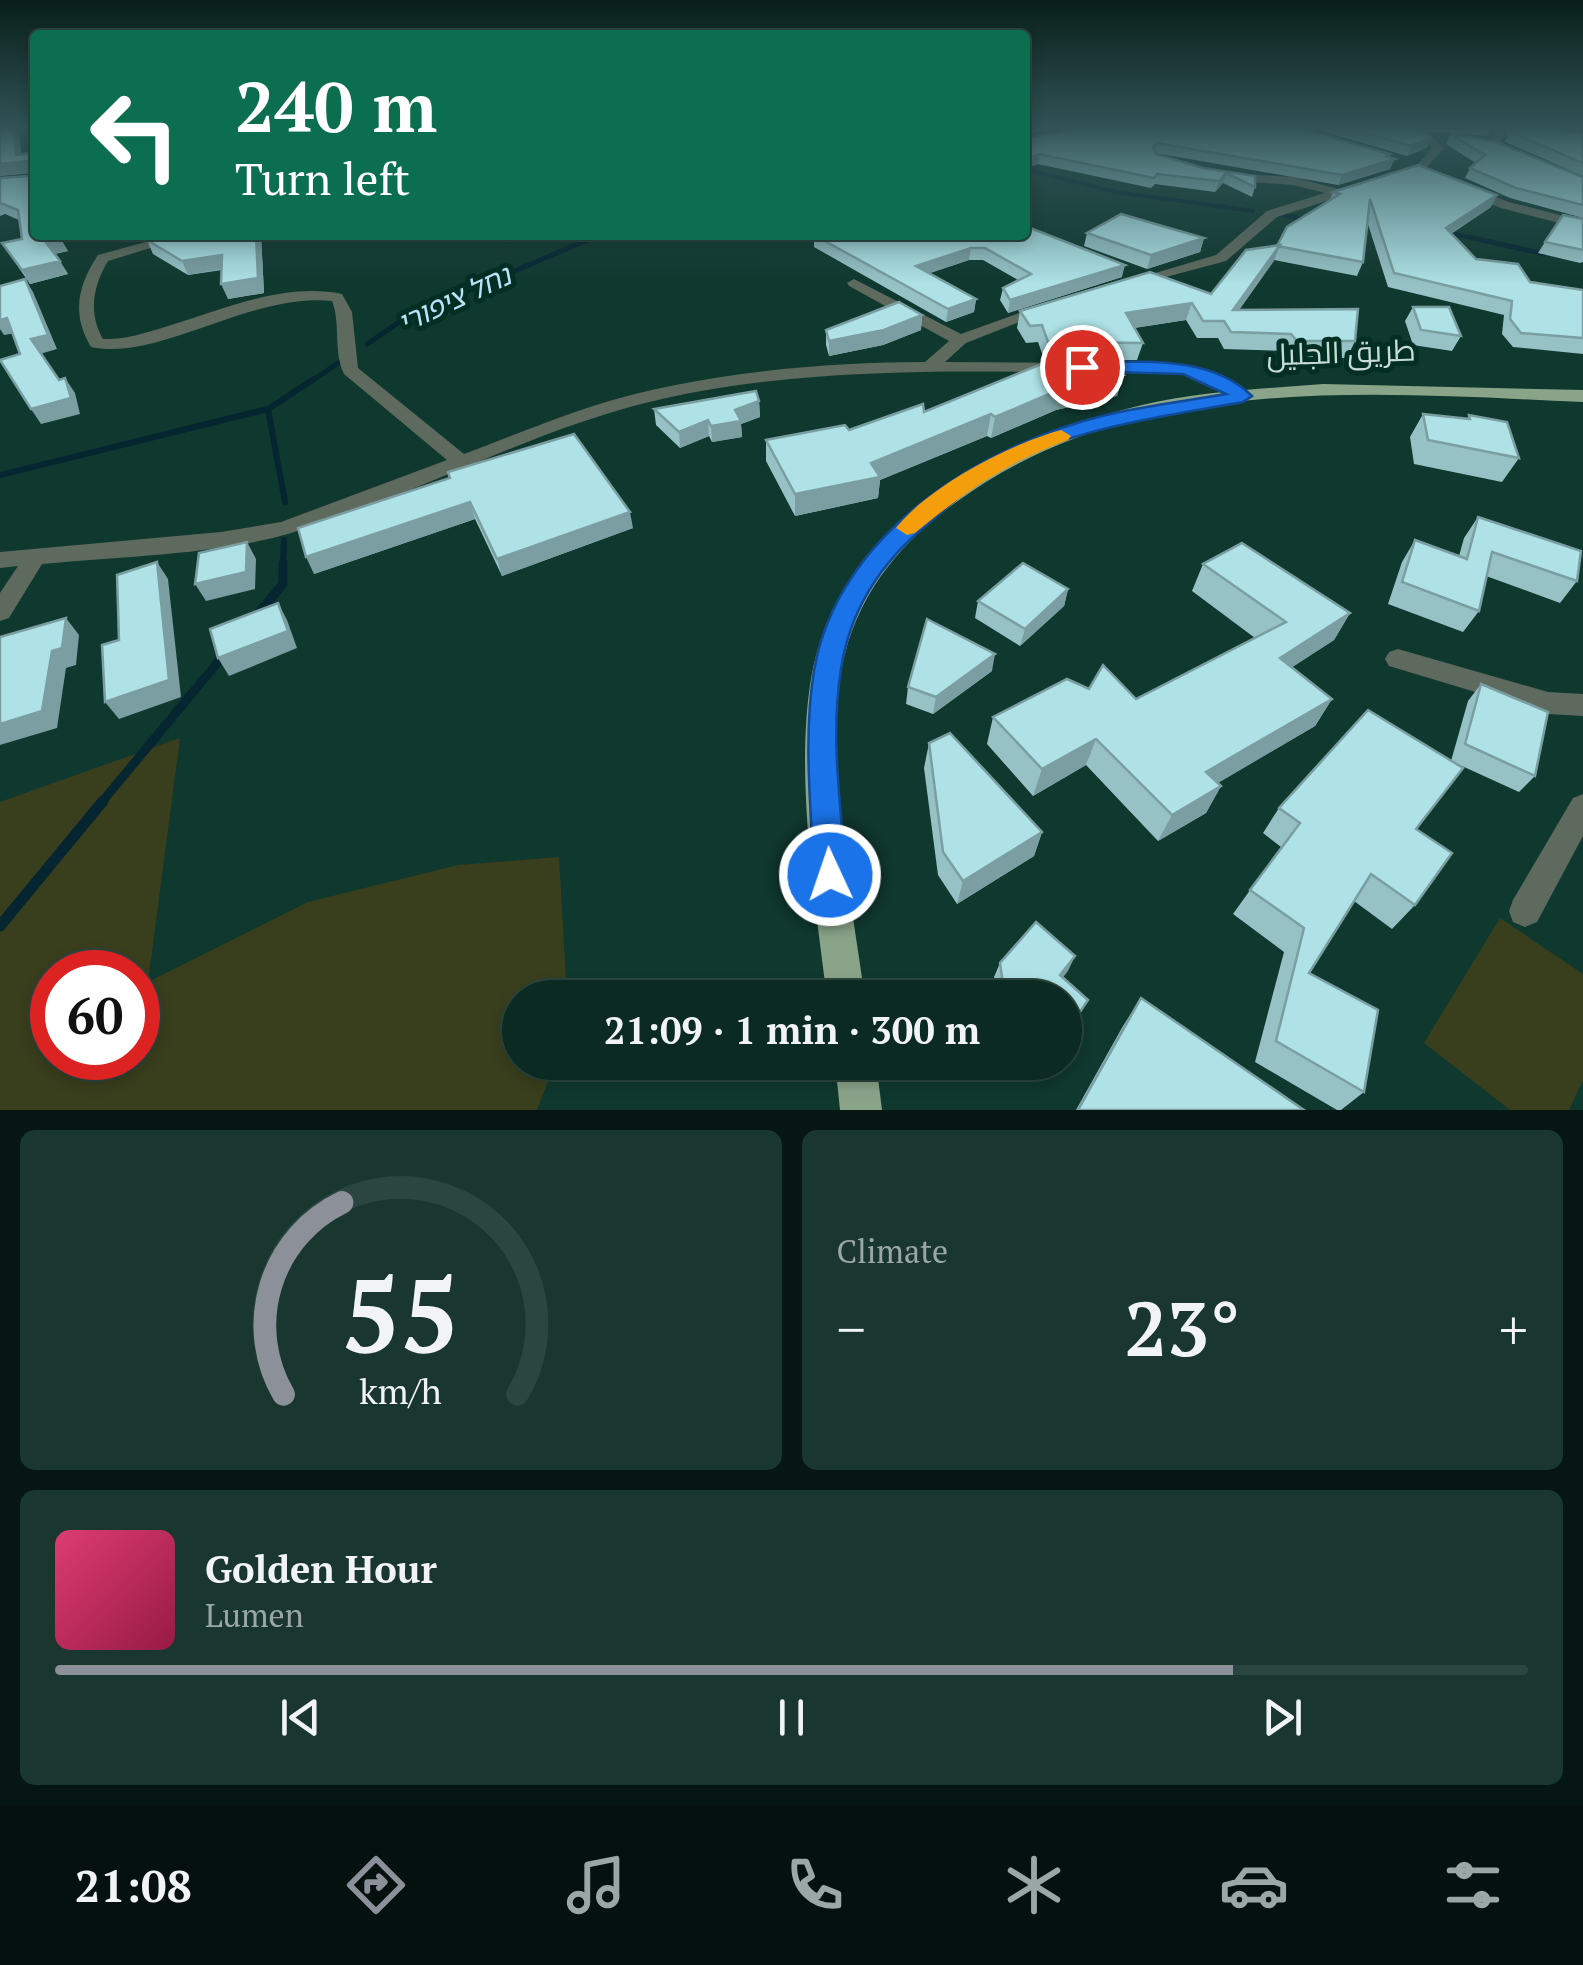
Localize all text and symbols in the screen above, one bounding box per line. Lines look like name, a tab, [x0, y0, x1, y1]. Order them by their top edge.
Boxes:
text: 240 m	[235, 59, 437, 152]
icon: left	[70, 70, 200, 200]
text: Turn left	[235, 148, 410, 208]
water label: נחל ציפורי	[391, 255, 519, 341]
pin	[1040, 325, 1125, 410]
street label: طريق الجليل	[1266, 329, 1416, 375]
icon: arrive	[1055, 340, 1110, 395]
position arrow	[778, 823, 882, 927]
speed limit sign: 60	[30, 950, 160, 1080]
text: 21:09 · 1 min · 300 m	[604, 1005, 980, 1055]
text: Climate	[837, 1230, 948, 1272]
text: 55	[342, 1244, 460, 1382]
text: 23°	[1124, 1278, 1240, 1377]
text: −	[837, 1292, 866, 1365]
text: +	[1499, 1292, 1528, 1365]
text: km/h	[359, 1367, 442, 1414]
text: Golden Hour	[205, 1544, 437, 1594]
text: Lumen	[205, 1594, 304, 1636]
icon: previous	[273, 1690, 328, 1745]
icon: pause	[764, 1690, 819, 1745]
icon: next	[1255, 1690, 1310, 1745]
icon: directions	[341, 1850, 411, 1920]
icon: music	[561, 1850, 631, 1920]
icon: phone	[780, 1850, 850, 1920]
icon: climate	[999, 1850, 1069, 1920]
icon: car	[1219, 1850, 1289, 1920]
icon: filters	[1438, 1850, 1508, 1920]
text: 21:08	[75, 1855, 192, 1915]

